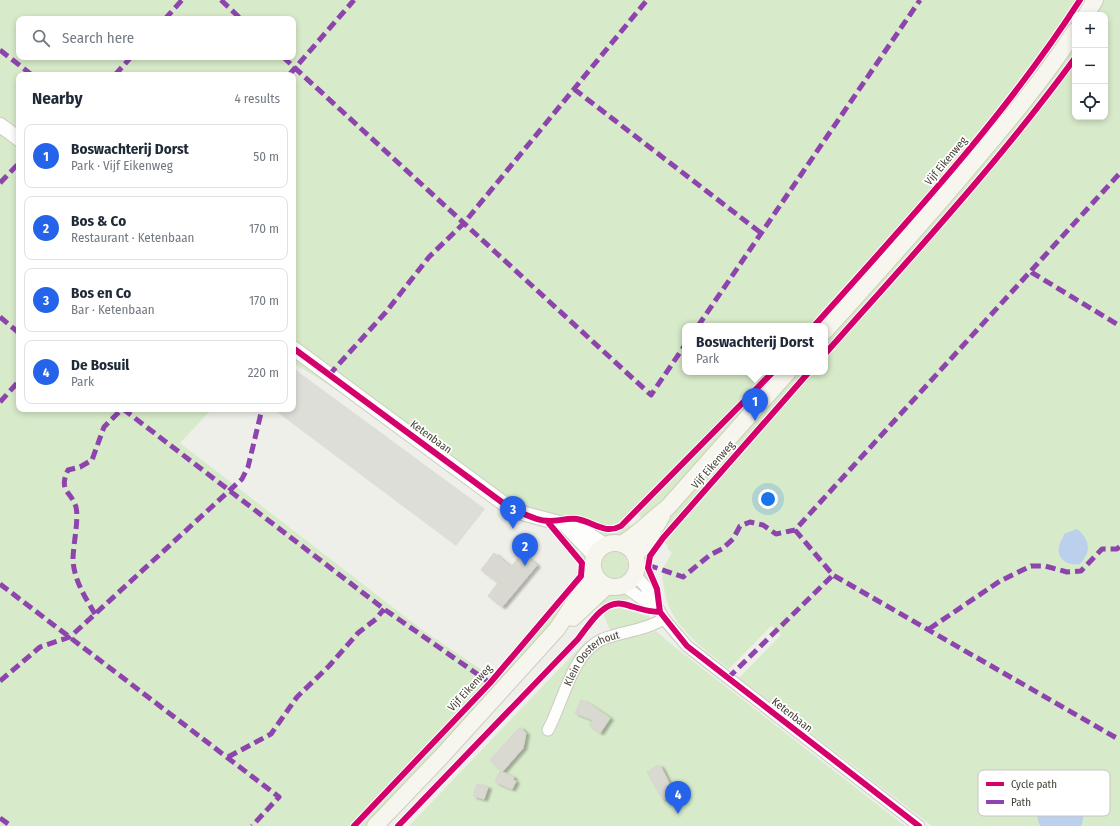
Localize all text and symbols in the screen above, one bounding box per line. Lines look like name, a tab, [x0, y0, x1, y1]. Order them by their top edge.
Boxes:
map controls	[1072, 12, 1108, 120]
button: +	[1072, 12, 1108, 48]
search box	[16, 16, 296, 60]
icon: search	[30, 27, 52, 49]
text: Search here	[62, 29, 134, 47]
button: −	[1072, 48, 1108, 84]
button: locate	[1072, 84, 1108, 120]
text: Nearby	[32, 88, 83, 109]
text: 4 results	[234, 91, 280, 106]
street label: Vijf Eikenweg	[922, 134, 971, 188]
text: Boswachterij Dorst	[71, 140, 189, 158]
text: 1	[43, 149, 49, 164]
text: 50 m	[253, 149, 279, 164]
text: Park · Vijf Eikenweg	[71, 158, 173, 173]
text: Bos & Co	[71, 212, 126, 230]
text: 2	[43, 221, 49, 236]
text: 170 m	[249, 221, 279, 236]
text: Restaurant · Ketenbaan	[71, 230, 194, 245]
text: Bos en Co	[71, 284, 131, 302]
text: 3	[43, 293, 49, 308]
text: 170 m	[249, 293, 279, 308]
text: Bar · Ketenbaan	[71, 302, 155, 317]
popup	[682, 323, 828, 375]
text: Boswachterij Dorst	[696, 333, 814, 351]
text: Park	[696, 351, 719, 366]
text: De Bosuil	[71, 356, 129, 374]
text: 4	[43, 365, 49, 380]
text: 220 m	[248, 365, 279, 380]
text: Park	[71, 374, 94, 389]
pin: 1	[742, 388, 768, 421]
street label: Ketenbaan	[408, 418, 454, 456]
street label: Vijf Eikenweg	[689, 438, 738, 492]
your location	[758, 489, 778, 509]
pin: 3	[500, 496, 526, 529]
pin: 2	[512, 533, 538, 566]
street label: Klein Oosterhout	[561, 628, 621, 688]
street label: Vijf Eikenweg	[445, 661, 495, 714]
street label: Ketenbaan	[769, 695, 815, 735]
legend	[978, 770, 1110, 816]
text: Cycle path	[1011, 778, 1057, 791]
pin: 4	[665, 781, 691, 814]
text: Path	[1011, 796, 1031, 809]

